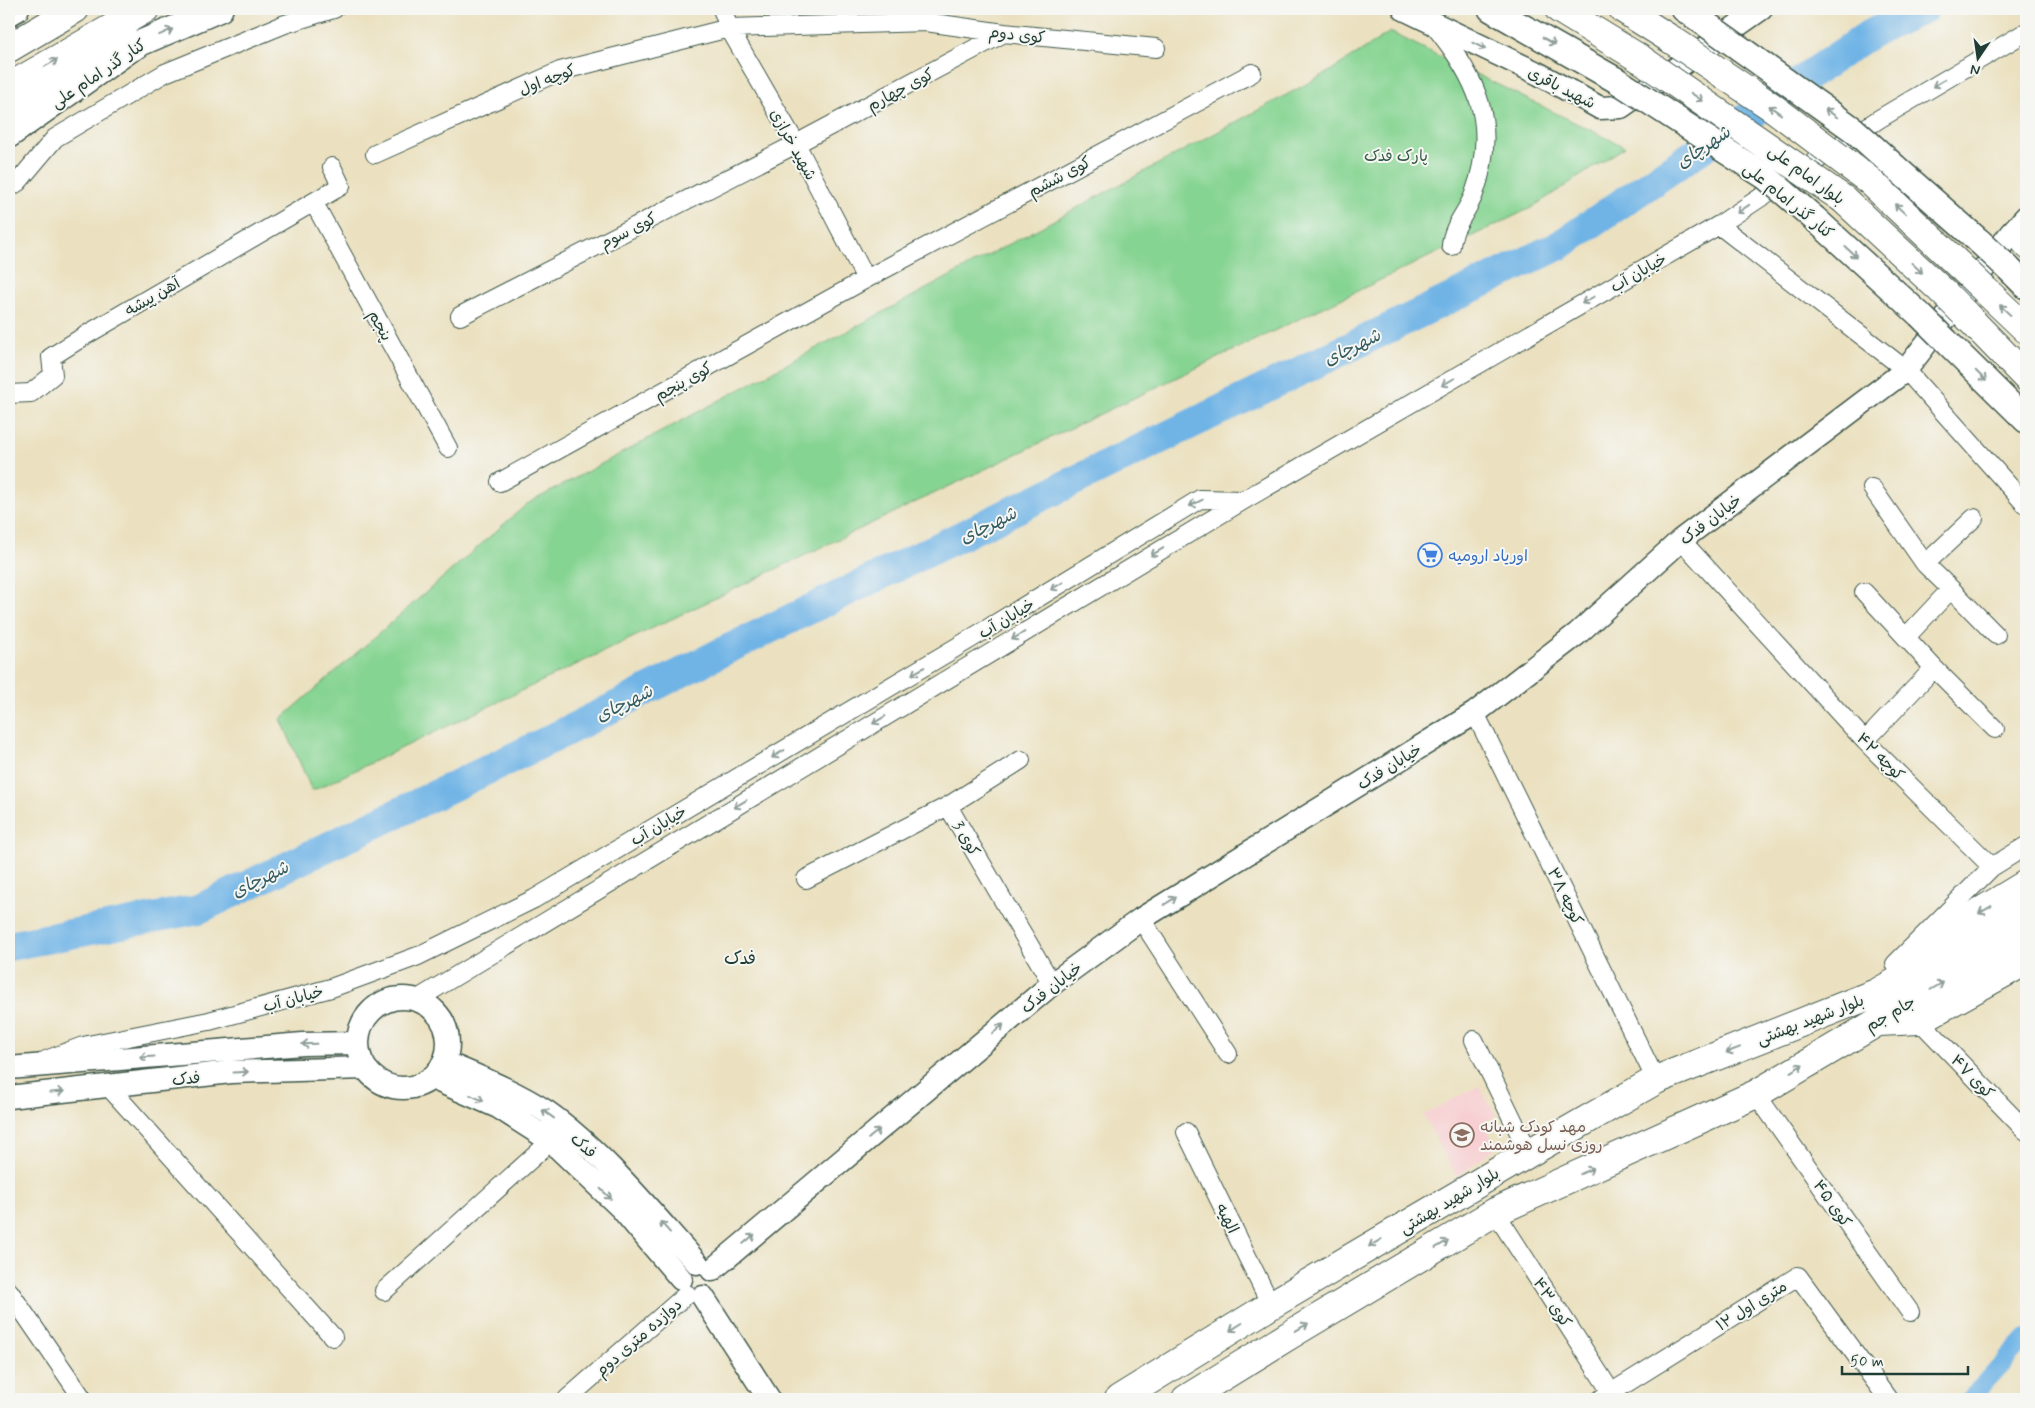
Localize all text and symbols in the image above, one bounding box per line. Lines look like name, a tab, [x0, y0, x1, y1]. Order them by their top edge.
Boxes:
street label: کوی دوم	[988, 22, 1046, 50]
one-way arrow	[158, 26, 173, 36]
north arrow	[1952, 32, 2002, 82]
street label: کنار گذر امام علی	[47, 35, 151, 115]
one-way arrow	[1541, 37, 1556, 46]
one-way arrow	[1471, 42, 1486, 51]
one-way arrow	[43, 58, 58, 67]
street label: کوچه اول	[516, 60, 579, 101]
text: N	[1969, 60, 1982, 80]
street label: شهید باقری	[1524, 62, 1599, 114]
street label: کوی چهارم	[864, 64, 938, 118]
one-way arrow	[1932, 79, 1947, 89]
one-way arrow	[1690, 92, 1704, 102]
one-way arrow	[1769, 104, 1782, 115]
street label: شهید خرازی	[764, 105, 821, 184]
one-way arrow	[1824, 108, 1838, 118]
water label: شهرچای	[1672, 120, 1736, 175]
street label: بلوار امام علی	[1763, 140, 1849, 211]
park label: پارک فدک	[1364, 146, 1428, 167]
street label: کوی ششم	[1025, 152, 1095, 204]
street label: کنار گذر امام علی	[1738, 158, 1838, 245]
one-way arrow	[1893, 203, 1906, 215]
one-way arrow	[1736, 204, 1750, 214]
street label: کوی سوم	[597, 208, 661, 255]
one-way arrow	[1845, 246, 1858, 258]
street label: خیابان آب	[1607, 249, 1671, 298]
one-way arrow	[1911, 262, 1923, 274]
street label: آهن پیشه	[121, 273, 185, 321]
one-way arrow	[1582, 296, 1596, 306]
one-way arrow	[1999, 304, 2012, 316]
street label: پنجم	[362, 307, 397, 345]
water label: شهرچای	[1320, 323, 1386, 372]
street label: کوی پنجم	[651, 358, 717, 408]
one-way arrow	[1975, 370, 1987, 382]
one-way arrow	[1441, 377, 1455, 387]
street label: خیابان فدک	[1676, 490, 1746, 550]
one-way arrow	[1189, 498, 1204, 508]
water label: شهرچای	[956, 501, 1022, 550]
supermarket icon: اوریاد ارومیه	[1417, 542, 1443, 568]
place label: اوریاد ارومیه	[1448, 546, 1528, 567]
one-way arrow	[1150, 548, 1164, 558]
one-way arrow	[1050, 582, 1064, 592]
street label: خیابان آب	[975, 594, 1039, 644]
one-way arrow	[1011, 632, 1025, 642]
one-way arrow	[911, 666, 925, 676]
water label: شهرچای	[592, 679, 658, 728]
one-way arrow	[872, 716, 886, 726]
street label: کوچه ۴۲	[1851, 729, 1909, 786]
street label: خیابان فدک	[1354, 739, 1426, 795]
one-way arrow	[772, 749, 786, 759]
one-way arrow	[733, 800, 747, 810]
street label: خیابان آب	[627, 801, 691, 851]
street label: کوی 3	[947, 817, 984, 860]
water label: شهرچای	[228, 855, 294, 904]
street label: کوچه ۳۸	[1542, 865, 1588, 929]
one-way arrow	[1163, 896, 1177, 906]
one-way arrow	[1978, 905, 1992, 915]
district label: فدک	[724, 947, 756, 971]
street label: خیابان فدک	[1017, 958, 1087, 1019]
one-way arrow	[1930, 980, 1944, 990]
street label: خیابان آب	[261, 981, 326, 1018]
street label: بلوار شهید بهشتی	[1754, 990, 1867, 1050]
street label: جام جم	[1862, 992, 1920, 1038]
one-way arrow	[991, 1024, 1004, 1035]
one-way arrow	[301, 1040, 317, 1049]
one-way arrow	[1726, 1046, 1741, 1055]
street label: کوی ۴۷	[1946, 1050, 1998, 1104]
one-way arrow	[139, 1052, 155, 1062]
one-way arrow	[1790, 1063, 1804, 1073]
one-way arrow	[232, 1067, 248, 1076]
street label: فدک	[171, 1068, 201, 1091]
one-way arrow	[49, 1087, 65, 1097]
one-way arrow	[469, 1093, 484, 1103]
one-way arrow	[541, 1109, 555, 1119]
place label: مهد کودک شبانه روزی نسل هوشمند	[1480, 1117, 1603, 1156]
school or university icon: مهد کودک شبانه روزی نسل هوشمند	[1449, 1122, 1475, 1148]
one-way arrow	[867, 1128, 880, 1140]
street label: فدک	[565, 1129, 601, 1163]
street label: بلوار شهید بهشتی	[1396, 1163, 1504, 1239]
one-way arrow	[1579, 1165, 1594, 1175]
street label: کوی ۴۵	[1808, 1176, 1856, 1232]
one-way arrow	[600, 1187, 612, 1199]
street label: الهیه	[1210, 1200, 1243, 1237]
one-way arrow	[659, 1220, 671, 1233]
one-way arrow	[743, 1233, 756, 1244]
one-way arrow	[1369, 1239, 1383, 1249]
one-way arrow	[1434, 1239, 1448, 1249]
street label: کوی ۴۳	[1528, 1274, 1576, 1332]
street label: ۱۲ متری اول	[1712, 1276, 1791, 1336]
street label: دوازده متری دوم	[591, 1295, 688, 1382]
one-way arrow	[1229, 1322, 1243, 1332]
one-way arrow	[1295, 1322, 1309, 1332]
scale bar	[1842, 1343, 1969, 1375]
text: 50 m	[1850, 1352, 1884, 1372]

